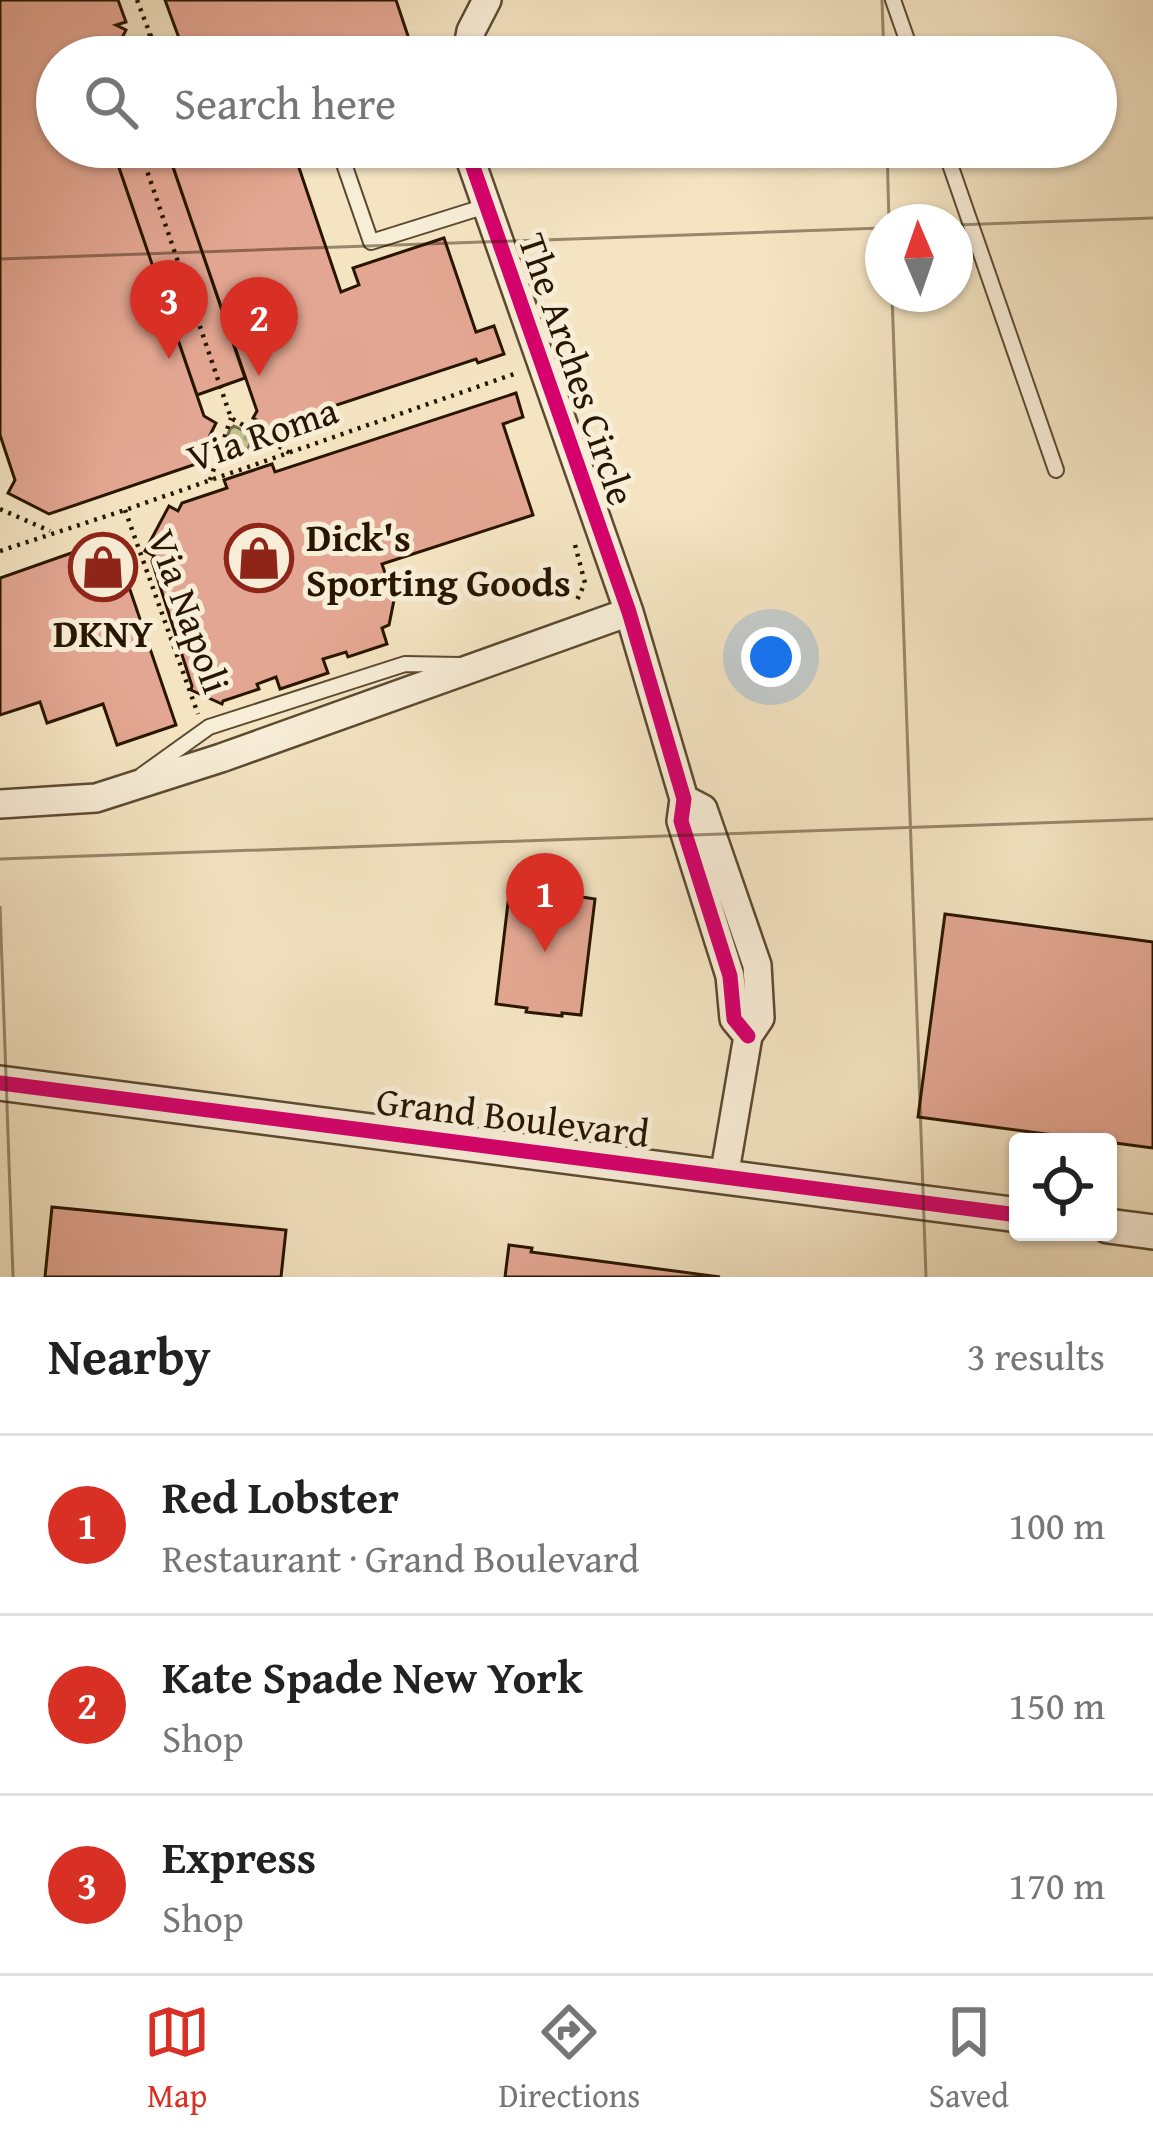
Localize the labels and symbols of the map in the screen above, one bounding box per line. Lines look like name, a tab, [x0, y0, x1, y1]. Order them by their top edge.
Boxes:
north arrow	[865, 204, 973, 312]
street label: The Arches Circle	[505, 225, 651, 513]
pin: 3	[130, 260, 208, 359]
pin: 2	[220, 277, 298, 376]
street label: Via Roma	[179, 380, 346, 485]
place label: Dick's Sporting Goods	[306, 508, 571, 610]
street label: Via Napoli	[134, 521, 246, 701]
shop icon: Dick's Sporting Goods	[224, 523, 294, 593]
shop icon: DKNY	[68, 532, 138, 602]
place label: DKNY	[53, 604, 153, 661]
your location	[741, 627, 801, 687]
pin: 1	[506, 853, 584, 952]
street label: Grand Boulevard	[373, 1071, 653, 1161]

